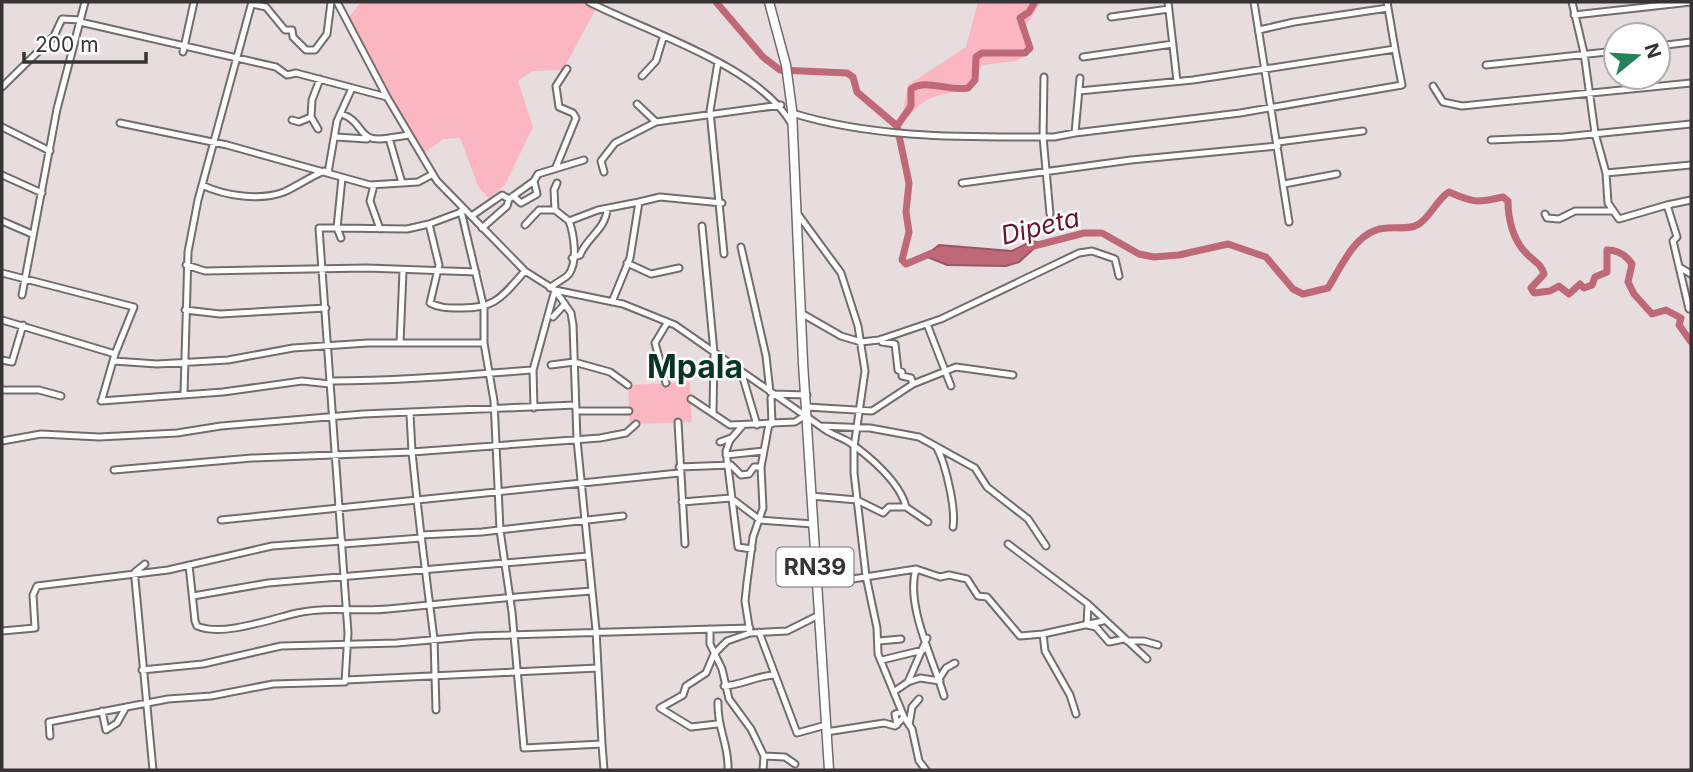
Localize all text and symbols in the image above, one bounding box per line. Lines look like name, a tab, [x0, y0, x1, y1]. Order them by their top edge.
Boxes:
scale bar	[24, 21, 147, 65]
north arrow	[1602, 21, 1672, 91]
text: 200 m	[35, 32, 99, 57]
text: N	[1640, 40, 1666, 61]
water label: Dipeta	[997, 201, 1083, 251]
district label: Mpala	[647, 347, 743, 386]
road number: RN39	[776, 548, 854, 586]

